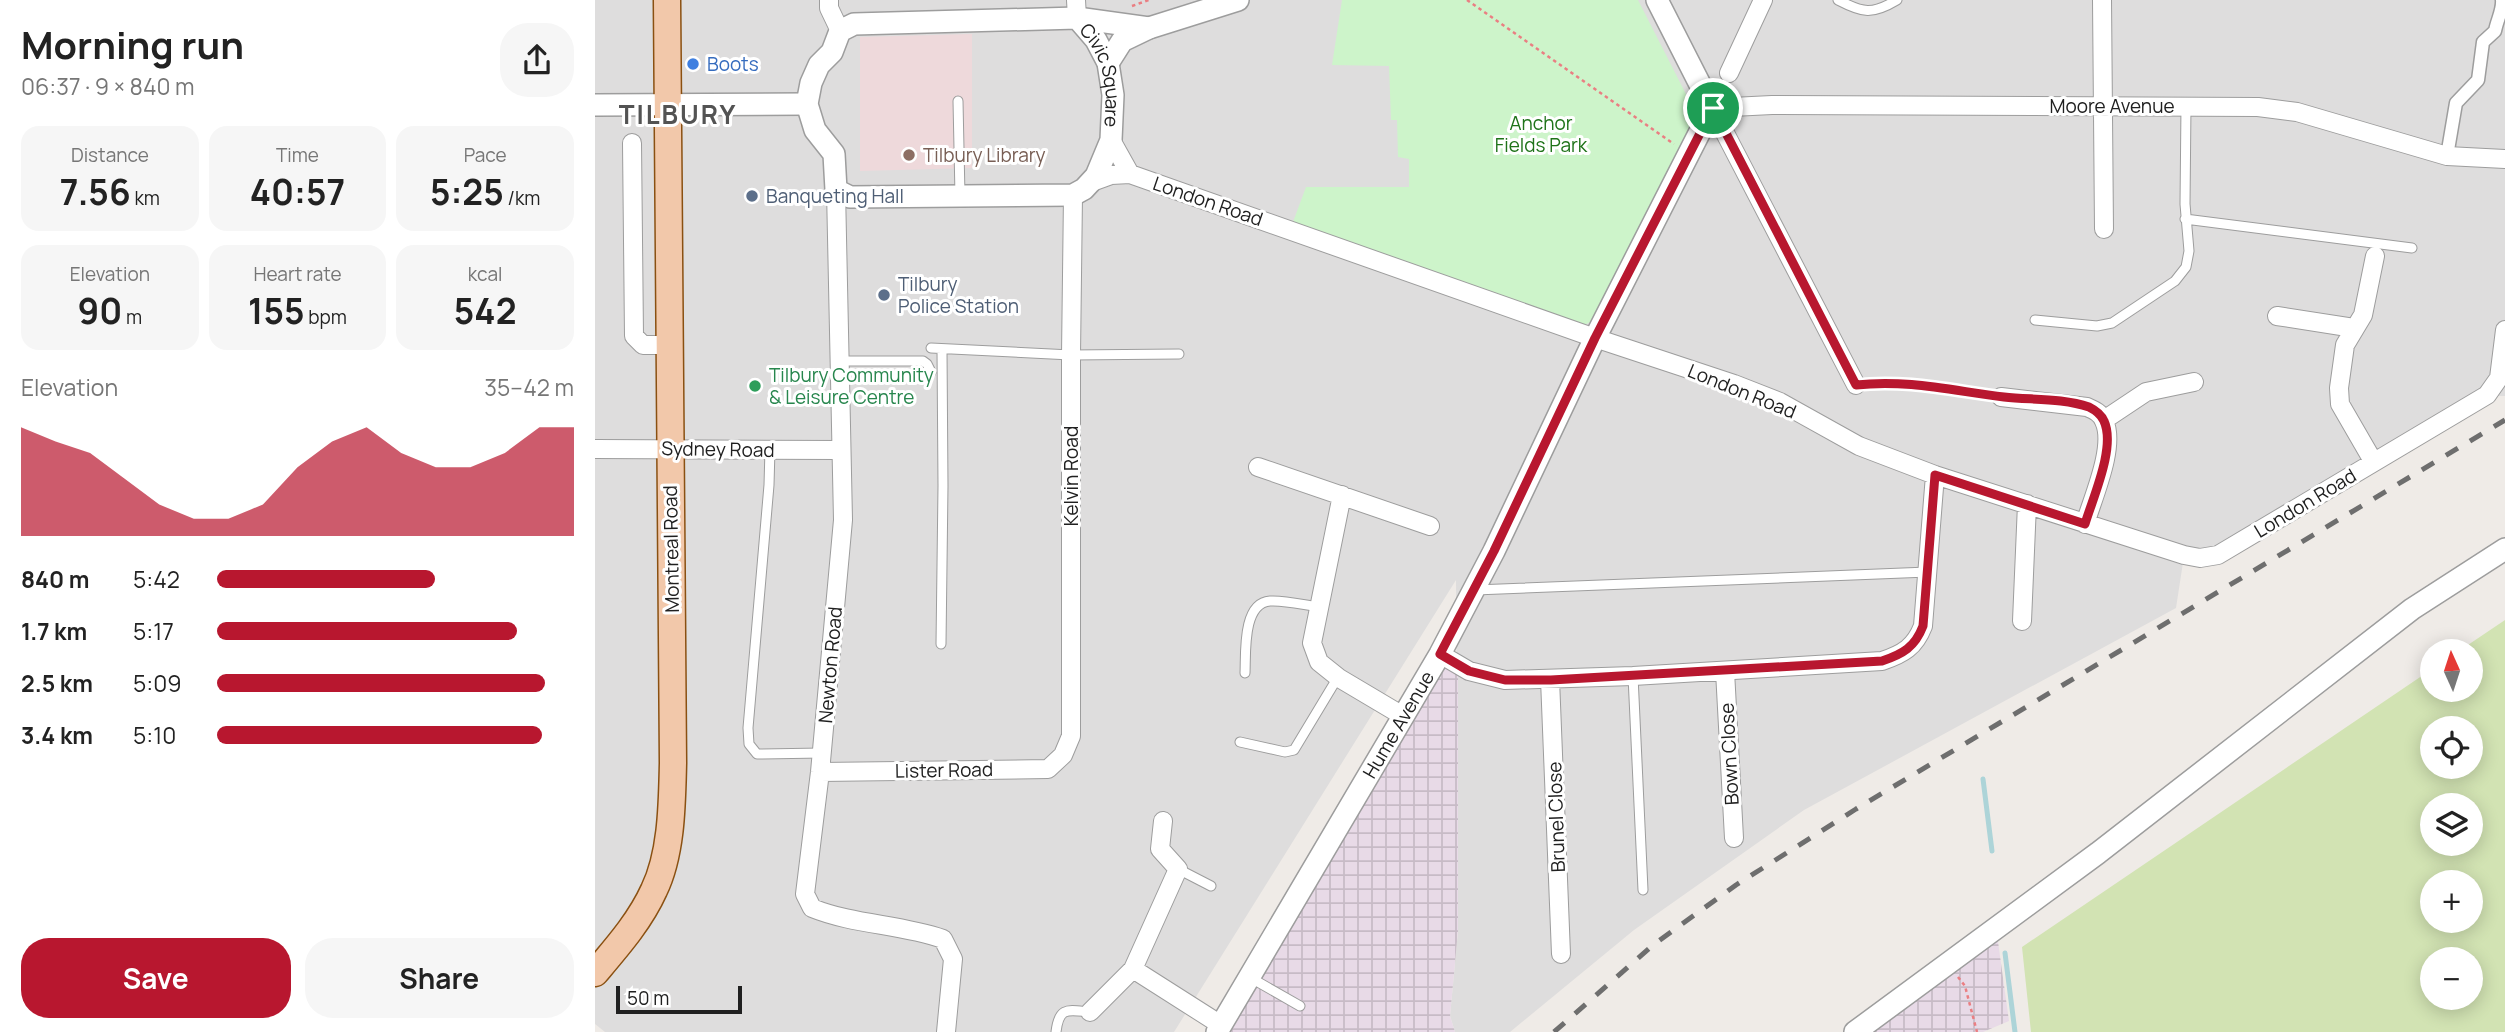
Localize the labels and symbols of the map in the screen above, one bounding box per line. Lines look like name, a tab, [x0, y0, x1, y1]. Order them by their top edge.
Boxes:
street label: Civic Square	[1074, 17, 1126, 128]
place label: Boots	[707, 51, 759, 77]
marker: Boots	[685, 56, 701, 72]
pin	[1683, 78, 1743, 138]
street label: Moore Avenue	[2049, 93, 2175, 119]
district label: TILBURY	[619, 96, 737, 132]
park label: Anchor Fields Park	[1495, 110, 1588, 158]
place label: Tilbury Library	[923, 142, 1045, 168]
marker: Tilbury Library	[901, 147, 917, 163]
street label: London Road	[1150, 170, 1266, 232]
place label: Banqueting Hall	[766, 183, 904, 209]
marker: Banqueting Hall	[744, 188, 760, 204]
place label: Tilbury Police Station	[898, 271, 1019, 319]
marker: Tilbury Police Station	[876, 287, 892, 303]
street label: London Road	[1684, 357, 1800, 425]
place label: Tilbury Community & Leisure Centre	[769, 362, 934, 410]
marker: Tilbury Community & Leisure Centre	[747, 378, 763, 394]
street label: Kelvin Road	[1058, 426, 1084, 526]
street label: Sydney Road	[661, 435, 775, 463]
street label: London Road	[2249, 462, 2361, 544]
street label: Montreal Road	[657, 485, 685, 613]
street label: Newton Road	[812, 606, 848, 724]
north arrow	[2420, 639, 2483, 702]
street label: Hume Avenue	[1357, 666, 1440, 783]
street label: Bown Close	[1713, 702, 1745, 806]
street label: Lister Road	[895, 756, 993, 784]
street label: Brunel Close	[1541, 761, 1571, 873]
scale bar	[616, 983, 742, 1015]

